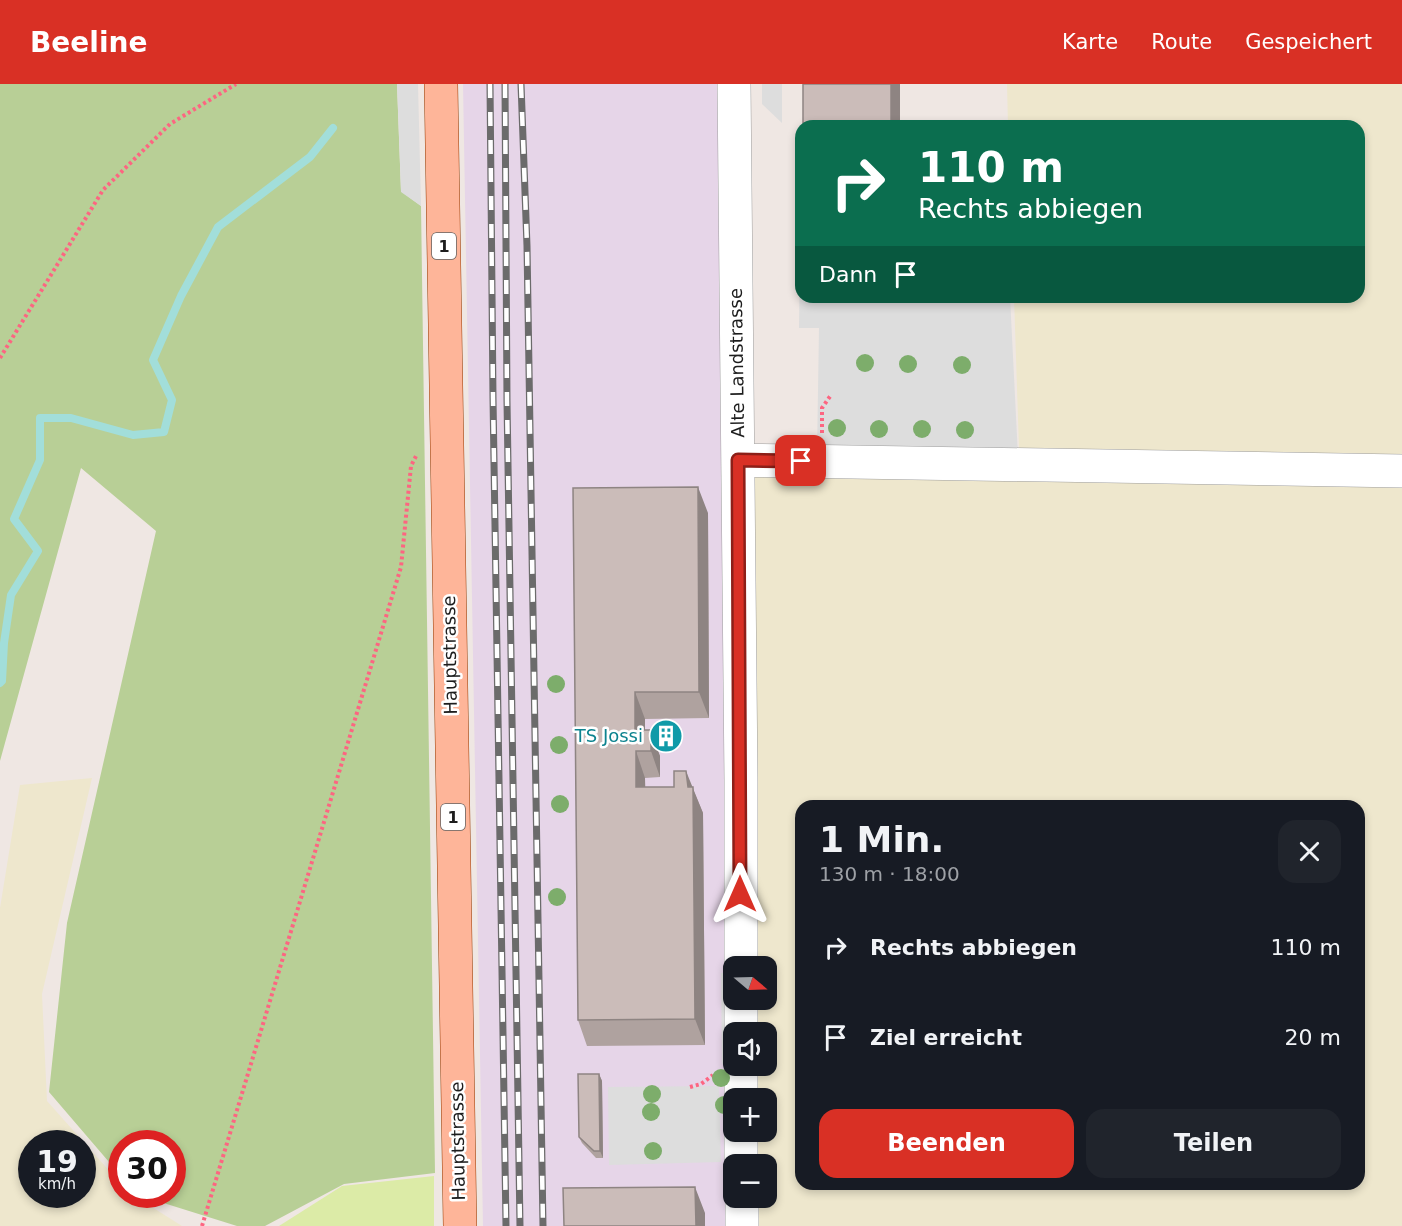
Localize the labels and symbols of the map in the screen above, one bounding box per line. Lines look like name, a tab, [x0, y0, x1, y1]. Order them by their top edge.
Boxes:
road number: 1	[432, 233, 456, 259]
street label: Alte Landstrasse	[725, 288, 748, 438]
pin	[775, 435, 826, 486]
street label: Hauptstrasse	[438, 595, 461, 715]
building icon: TS Jossi	[648, 718, 684, 754]
place label: TS Jossi	[574, 725, 643, 746]
road number: 1	[441, 804, 465, 830]
position arrow	[708, 862, 772, 926]
north arrow	[723, 956, 777, 1010]
street label: Hauptstrasse	[446, 1081, 469, 1201]
speed limit sign: 30	[108, 1130, 186, 1208]

